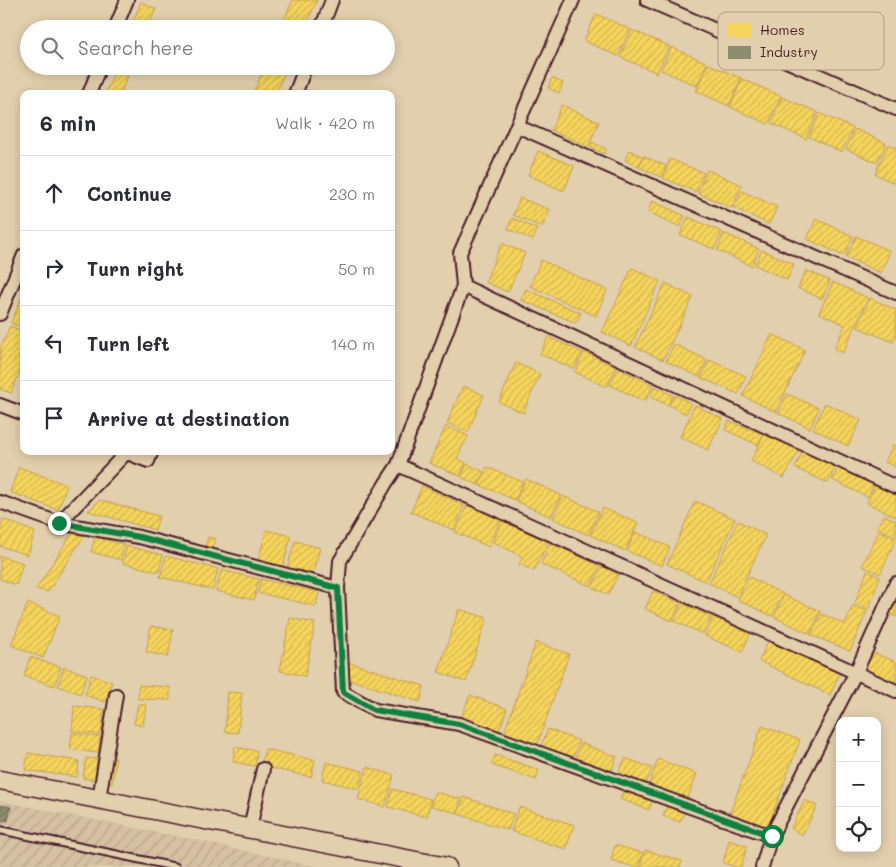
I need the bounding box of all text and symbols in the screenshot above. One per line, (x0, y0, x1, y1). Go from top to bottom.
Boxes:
legend (718, 12, 884, 70)
search box (20, 20, 395, 75)
text: Homes (760, 20, 805, 39)
icon: search (38, 34, 66, 62)
text: Search here (78, 35, 194, 60)
text: Industry (760, 42, 818, 61)
text: 6 min (40, 109, 96, 136)
text: Walk · 420 m (275, 112, 375, 133)
icon: ahead (40, 179, 68, 207)
text: Continue (87, 181, 172, 206)
text: 230 m (329, 183, 375, 204)
icon: right (40, 254, 68, 282)
text: Turn right (87, 256, 184, 281)
text: 50 m (338, 258, 375, 279)
icon: left (40, 329, 68, 357)
text: Turn left (87, 331, 170, 356)
text: 140 m (331, 333, 375, 354)
icon: arrive (40, 404, 68, 432)
text: Arrive at destination (87, 406, 290, 431)
route end (48, 512, 71, 535)
map controls (836, 717, 881, 852)
button: + (836, 717, 881, 762)
button: − (836, 762, 881, 807)
button: locate (836, 807, 881, 852)
route start (761, 825, 784, 848)

